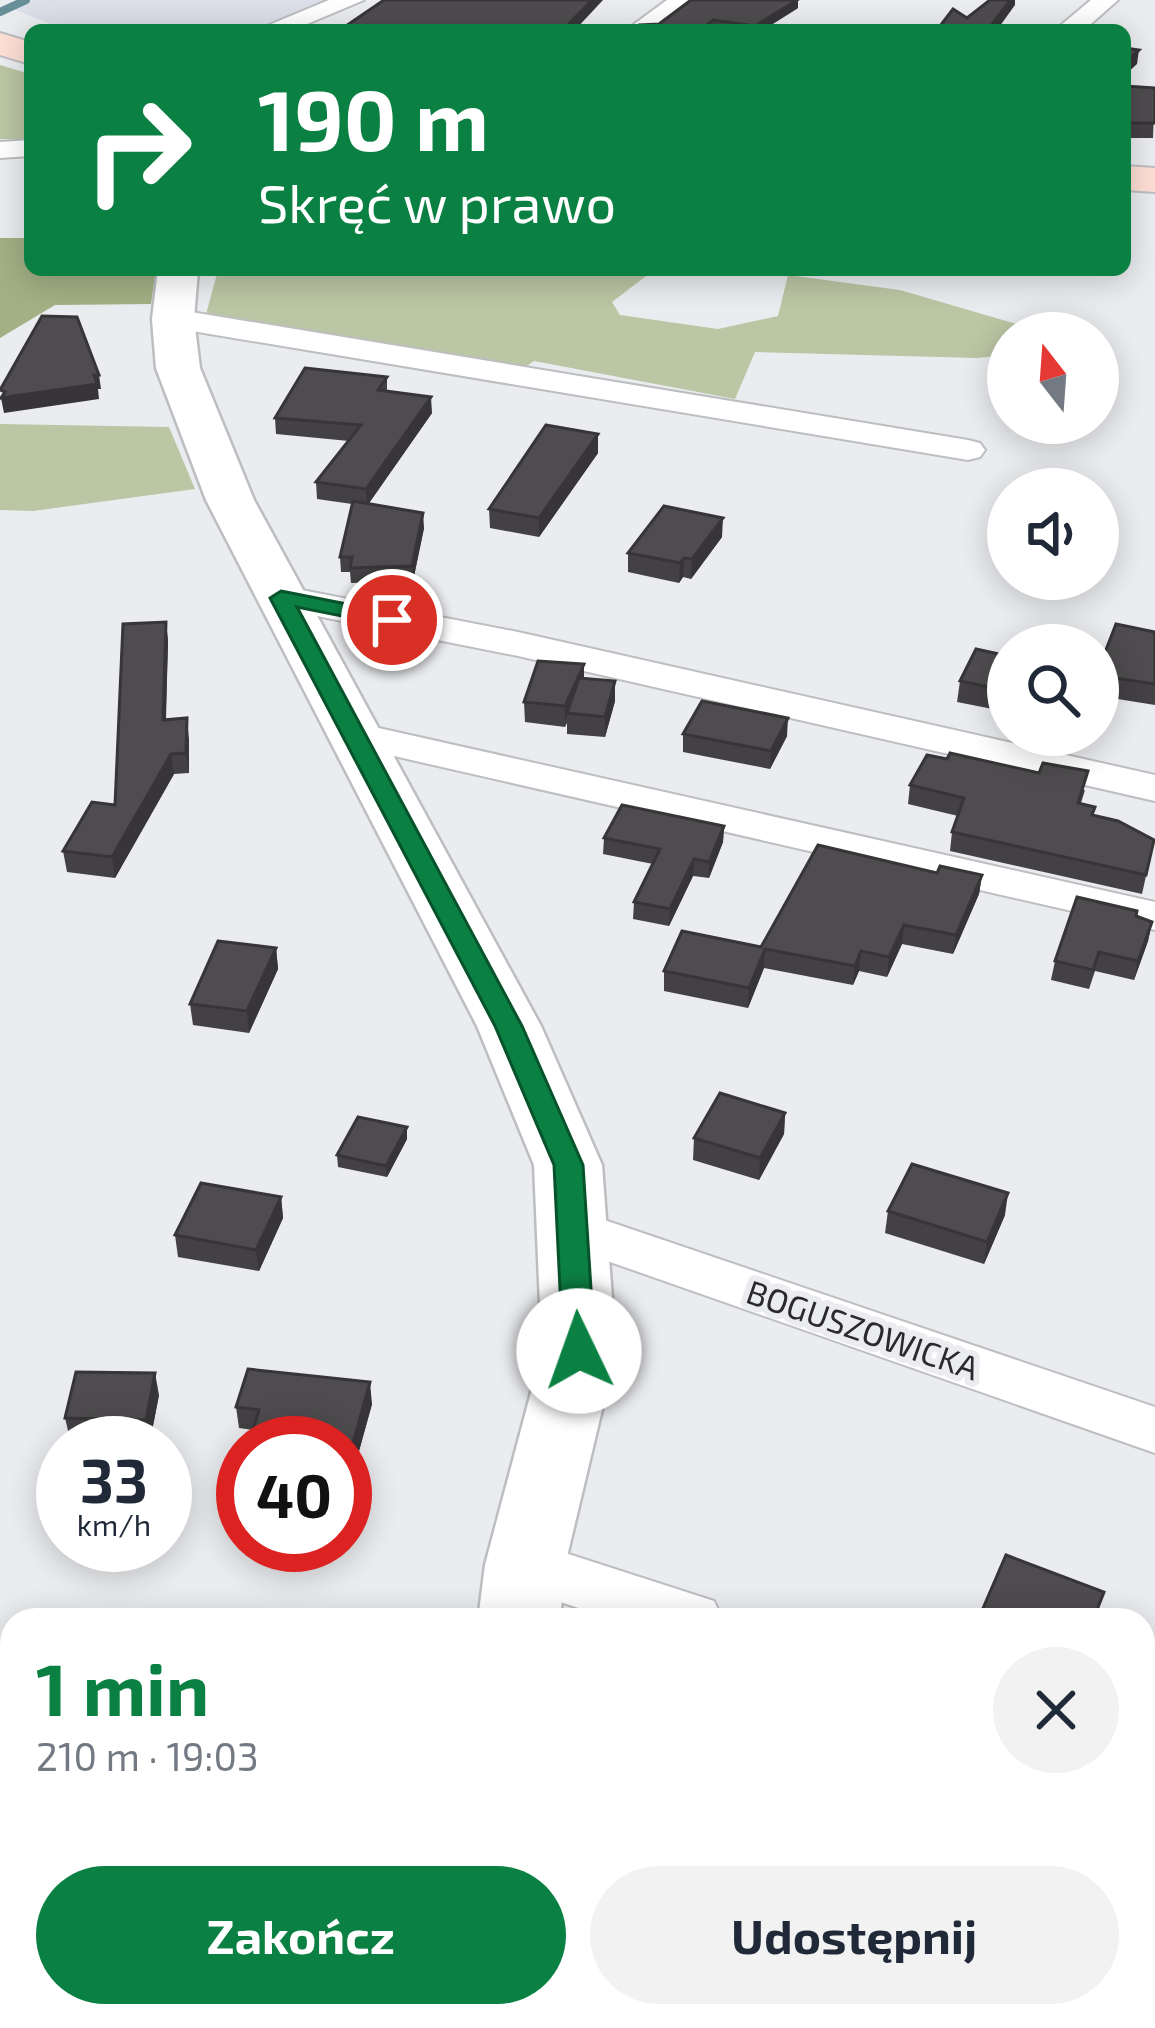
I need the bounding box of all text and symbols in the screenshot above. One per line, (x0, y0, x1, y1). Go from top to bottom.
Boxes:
text: 190 m (258, 67, 489, 168)
icon: right (60, 72, 216, 228)
text: Skręć w prawo (258, 169, 616, 234)
north arrow (987, 312, 1119, 444)
map controls (987, 312, 1119, 756)
button: sound (987, 468, 1119, 600)
pin (341, 569, 443, 671)
icon: arrive (359, 587, 425, 653)
button: search (987, 624, 1119, 756)
street label: BOGUSZOWICKA (742, 1271, 985, 1388)
position arrow (516, 1288, 642, 1414)
speed limit sign: 40 (216, 1416, 372, 1572)
text: 33 (80, 1443, 148, 1515)
text: km/h (77, 1506, 151, 1542)
text: 1 min (36, 1644, 209, 1730)
button: close (993, 1647, 1119, 1773)
text: 210 m · 19:03 (36, 1732, 259, 1779)
button: Zakończ (36, 1866, 566, 2004)
button: Udostępnij (590, 1866, 1119, 2004)

